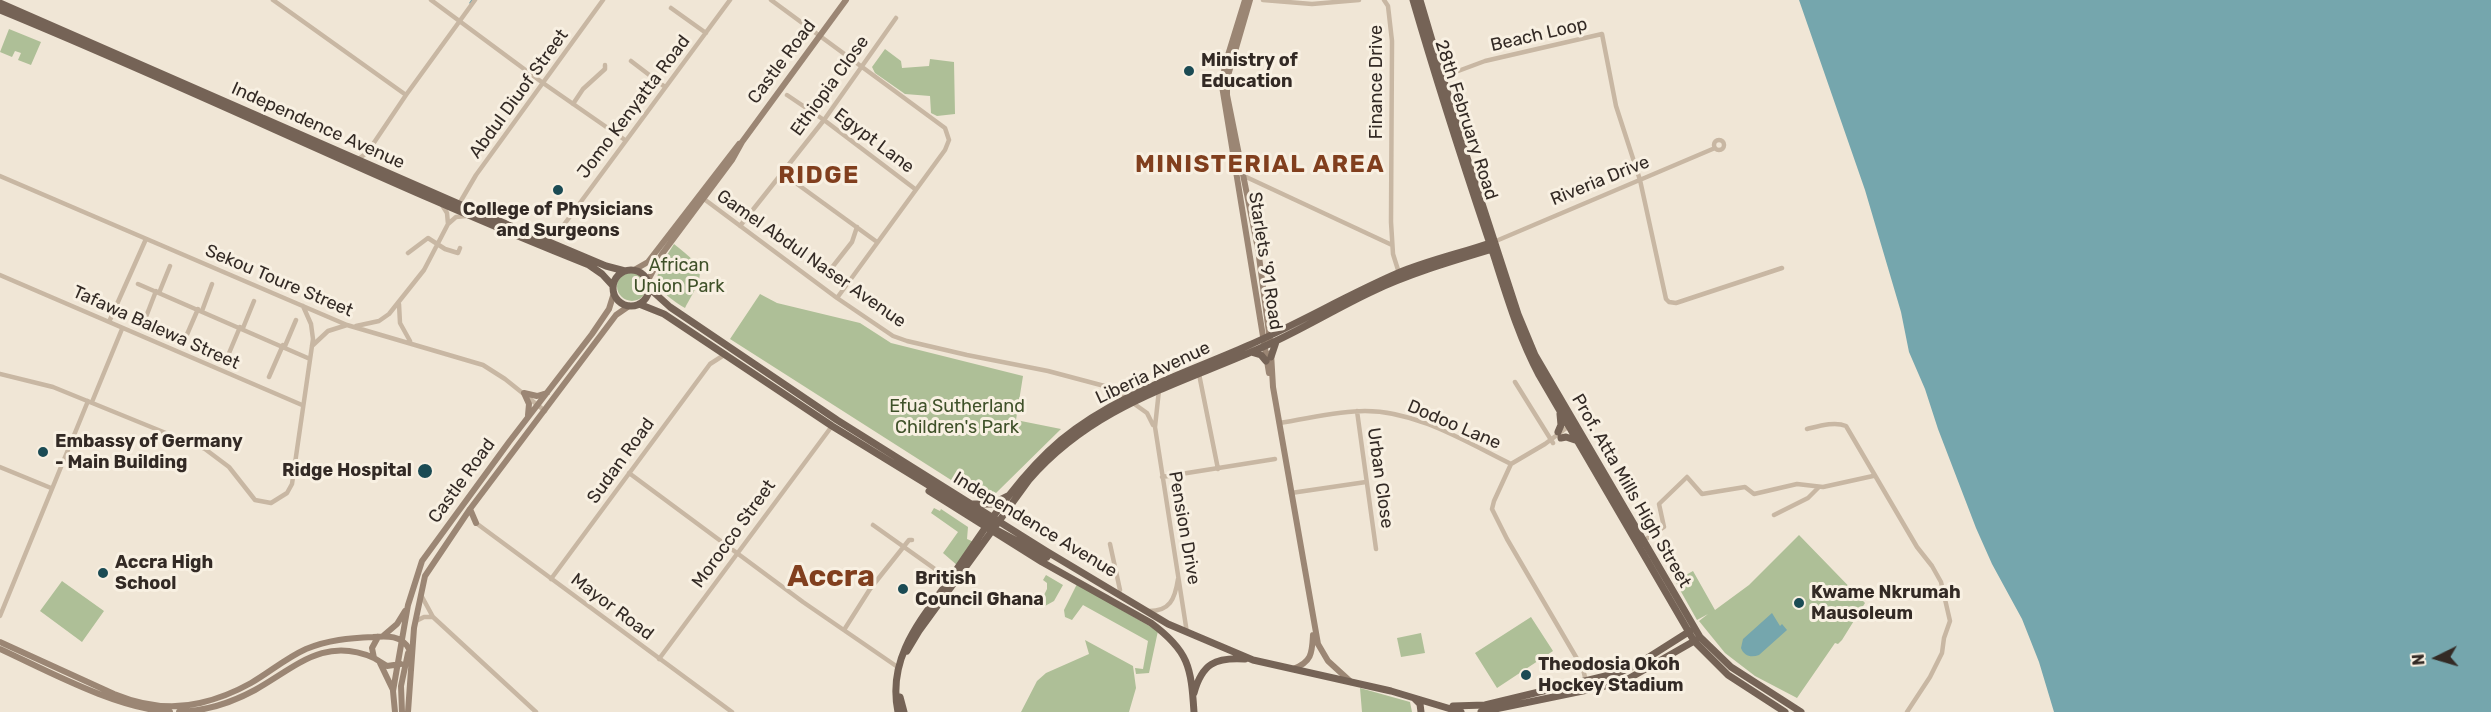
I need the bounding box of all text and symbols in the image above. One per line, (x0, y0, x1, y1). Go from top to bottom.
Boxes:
street label: Beach Loop (1488, 13, 1590, 57)
street label: Castle Road (743, 16, 821, 108)
street label: Abdul Diuof Street (465, 25, 573, 163)
street label: Finance Drive (1366, 25, 1388, 139)
street label: Jomo Kenyatta Road (573, 31, 695, 183)
street label: Ethiopia Close (786, 32, 874, 140)
street label: 28th February Road (1430, 37, 1502, 203)
place label: Ministry of Education (1201, 50, 1298, 92)
marker: Ministry of Education (1182, 64, 1196, 78)
street label: Independence Avenue (228, 78, 408, 174)
street label: Egypt Lane (830, 104, 918, 178)
district label: MINISTERIAL AREA (1135, 151, 1385, 179)
street label: Riveria Drive (1547, 151, 1653, 211)
district label: RIDGE (778, 162, 860, 190)
marker: College of Physicians and Surgeons (551, 183, 565, 197)
street label: Gamel Abdul Naser Avenue (712, 185, 910, 333)
street label: Starlets '91 Road (1243, 190, 1287, 332)
place label: College of Physicians and Surgeons (463, 199, 653, 242)
street label: Sekou Toure Street (202, 240, 356, 322)
park label: African Union Park (634, 255, 724, 298)
street label: Tafawa Balewa Street (69, 281, 243, 375)
street label: Liberia Avenue (1092, 337, 1214, 409)
street label: Prof. Atta Mills High Street (1567, 390, 1695, 592)
park label: Efua Sutherland Children's Park (889, 396, 1025, 438)
street label: Dodoo Lane (1404, 396, 1504, 454)
street label: Sudan Road (583, 414, 659, 508)
street label: Urban Close (1362, 426, 1398, 530)
place label: Embassy of Germany - Main Building (55, 431, 243, 474)
street label: Castle Road (424, 434, 500, 528)
marker: Embassy of Germany - Main Building (36, 445, 50, 459)
place label: Ridge Hospital (282, 460, 412, 482)
marker: Ridge Hospital (416, 462, 434, 480)
street label: Independence Avenue (949, 467, 1121, 583)
street label: Pension Drive (1163, 470, 1205, 586)
street label: Morocco Street (688, 476, 780, 592)
place label: Accra High School (115, 552, 213, 594)
district label: Accra (787, 559, 875, 595)
marker: Accra High School (96, 566, 110, 580)
place label: British Council Ghana (915, 568, 1044, 610)
street label: Mayor Road (566, 569, 658, 645)
marker: British Council Ghana (896, 582, 910, 596)
place label: Kwame Nkrumah Mausoleum (1811, 582, 1961, 624)
marker: Kwame Nkrumah Mausoleum (1792, 596, 1806, 610)
north arrow (2407, 628, 2467, 688)
text: N (2409, 653, 2429, 666)
place label: Theodosia Okoh Hockey Stadium (1538, 654, 1683, 696)
marker: Theodosia Okoh Hockey Stadium (1519, 668, 1533, 682)

